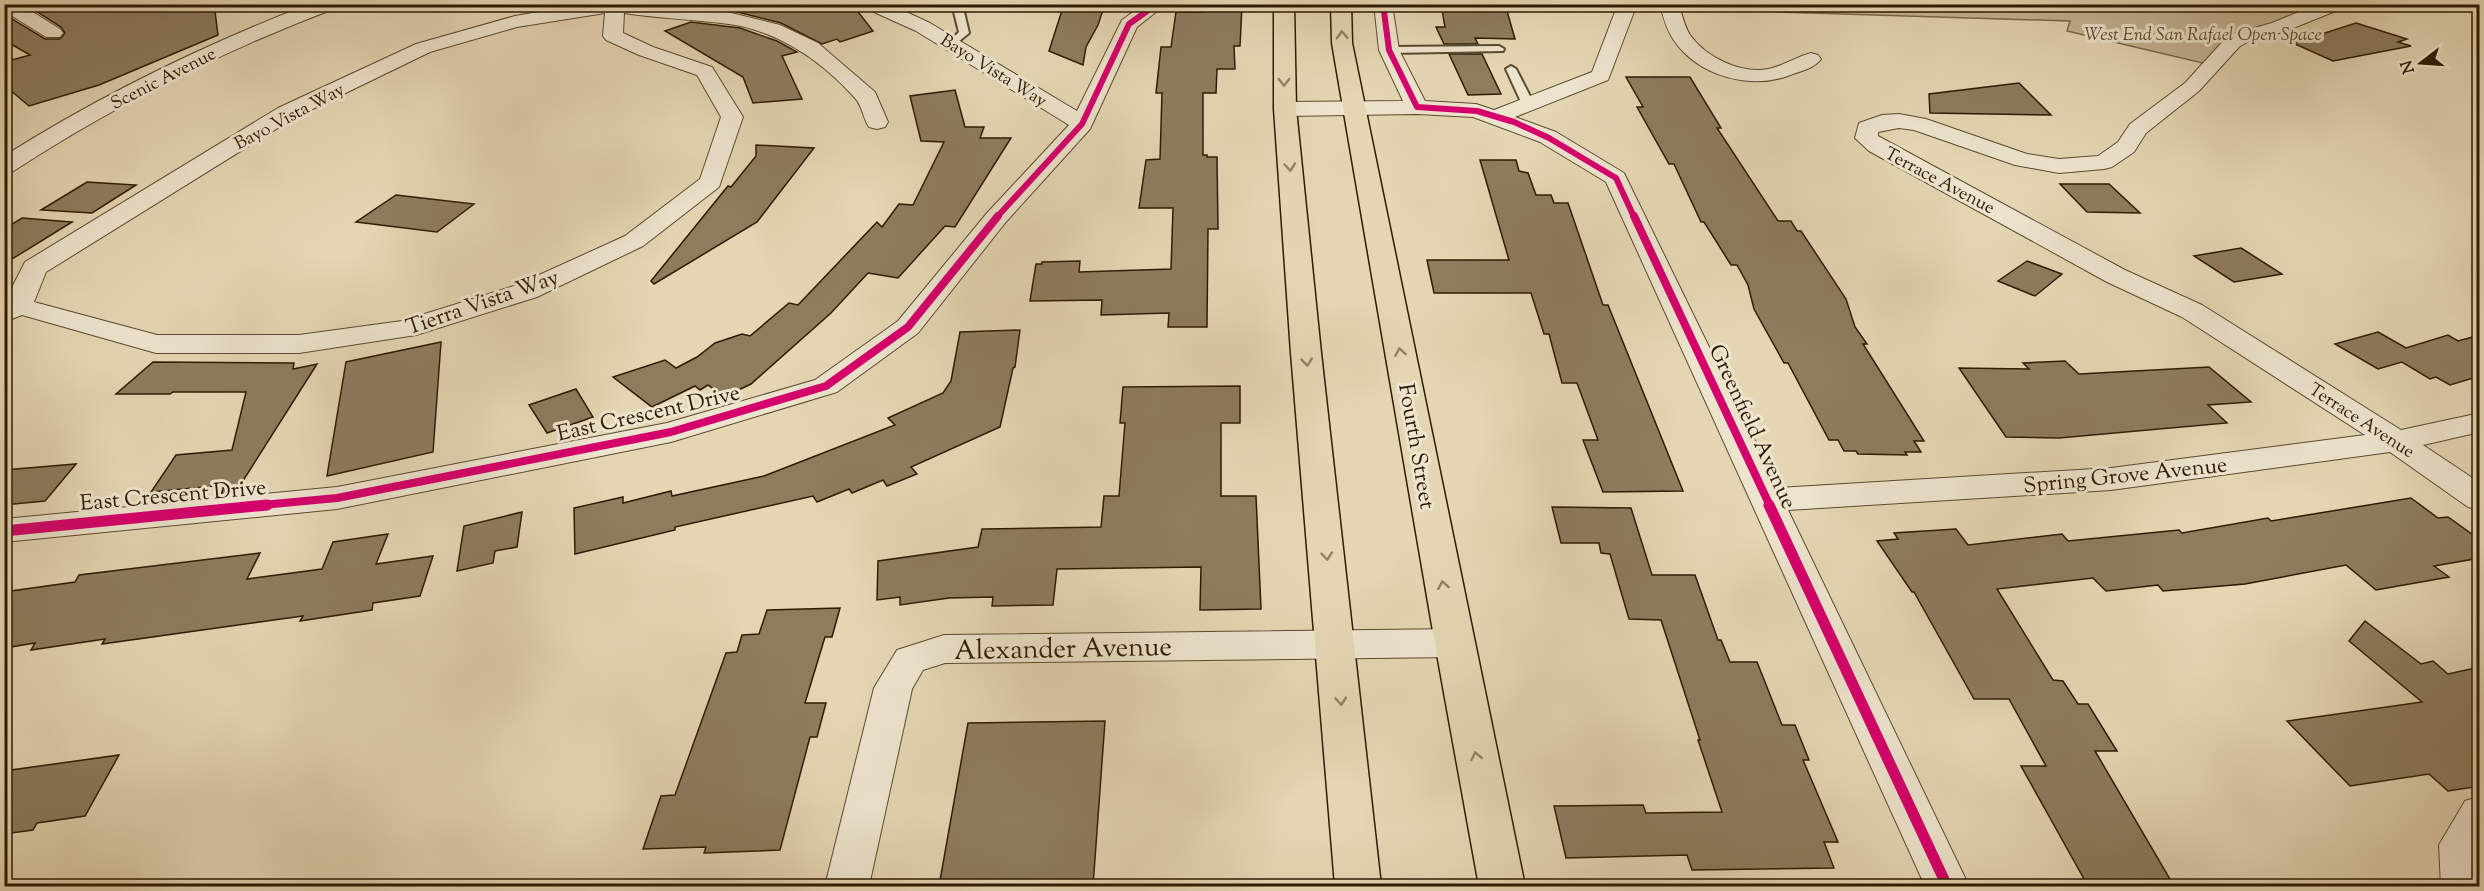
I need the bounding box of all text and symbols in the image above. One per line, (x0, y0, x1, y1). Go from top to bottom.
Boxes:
park label: West End San Rafael Open Space (2084, 23, 2322, 49)
street label: Bayo Vista Way (934, 28, 1051, 115)
one-way arrow (1336, 31, 1349, 40)
north arrow (2391, 33, 2451, 93)
street label: Scenic Avenue (107, 42, 221, 117)
text: N (2396, 57, 2422, 76)
one-way arrow (1278, 77, 1290, 86)
street label: Bayo Vista Way (230, 78, 350, 158)
street label: Terrace Avenue (1879, 142, 1999, 222)
one-way arrow (1283, 163, 1296, 172)
street label: Tierra Vista Way (402, 263, 564, 345)
street label: Greenfield Avenue (1699, 340, 1803, 515)
one-way arrow (1394, 348, 1407, 358)
one-way arrow (1300, 357, 1313, 366)
street label: East Crescent Drive (554, 378, 743, 452)
street label: Terrace Avenue (2303, 378, 2419, 466)
street label: Fourth Street (1388, 381, 1442, 512)
street label: Spring Grove Avenue (2022, 450, 2229, 504)
street label: East Crescent Drive (79, 473, 268, 521)
one-way arrow (1320, 551, 1333, 560)
one-way arrow (1437, 581, 1450, 591)
street label: Alexander Avenue (954, 629, 1172, 672)
one-way arrow (1334, 696, 1347, 706)
one-way arrow (1471, 752, 1484, 762)

